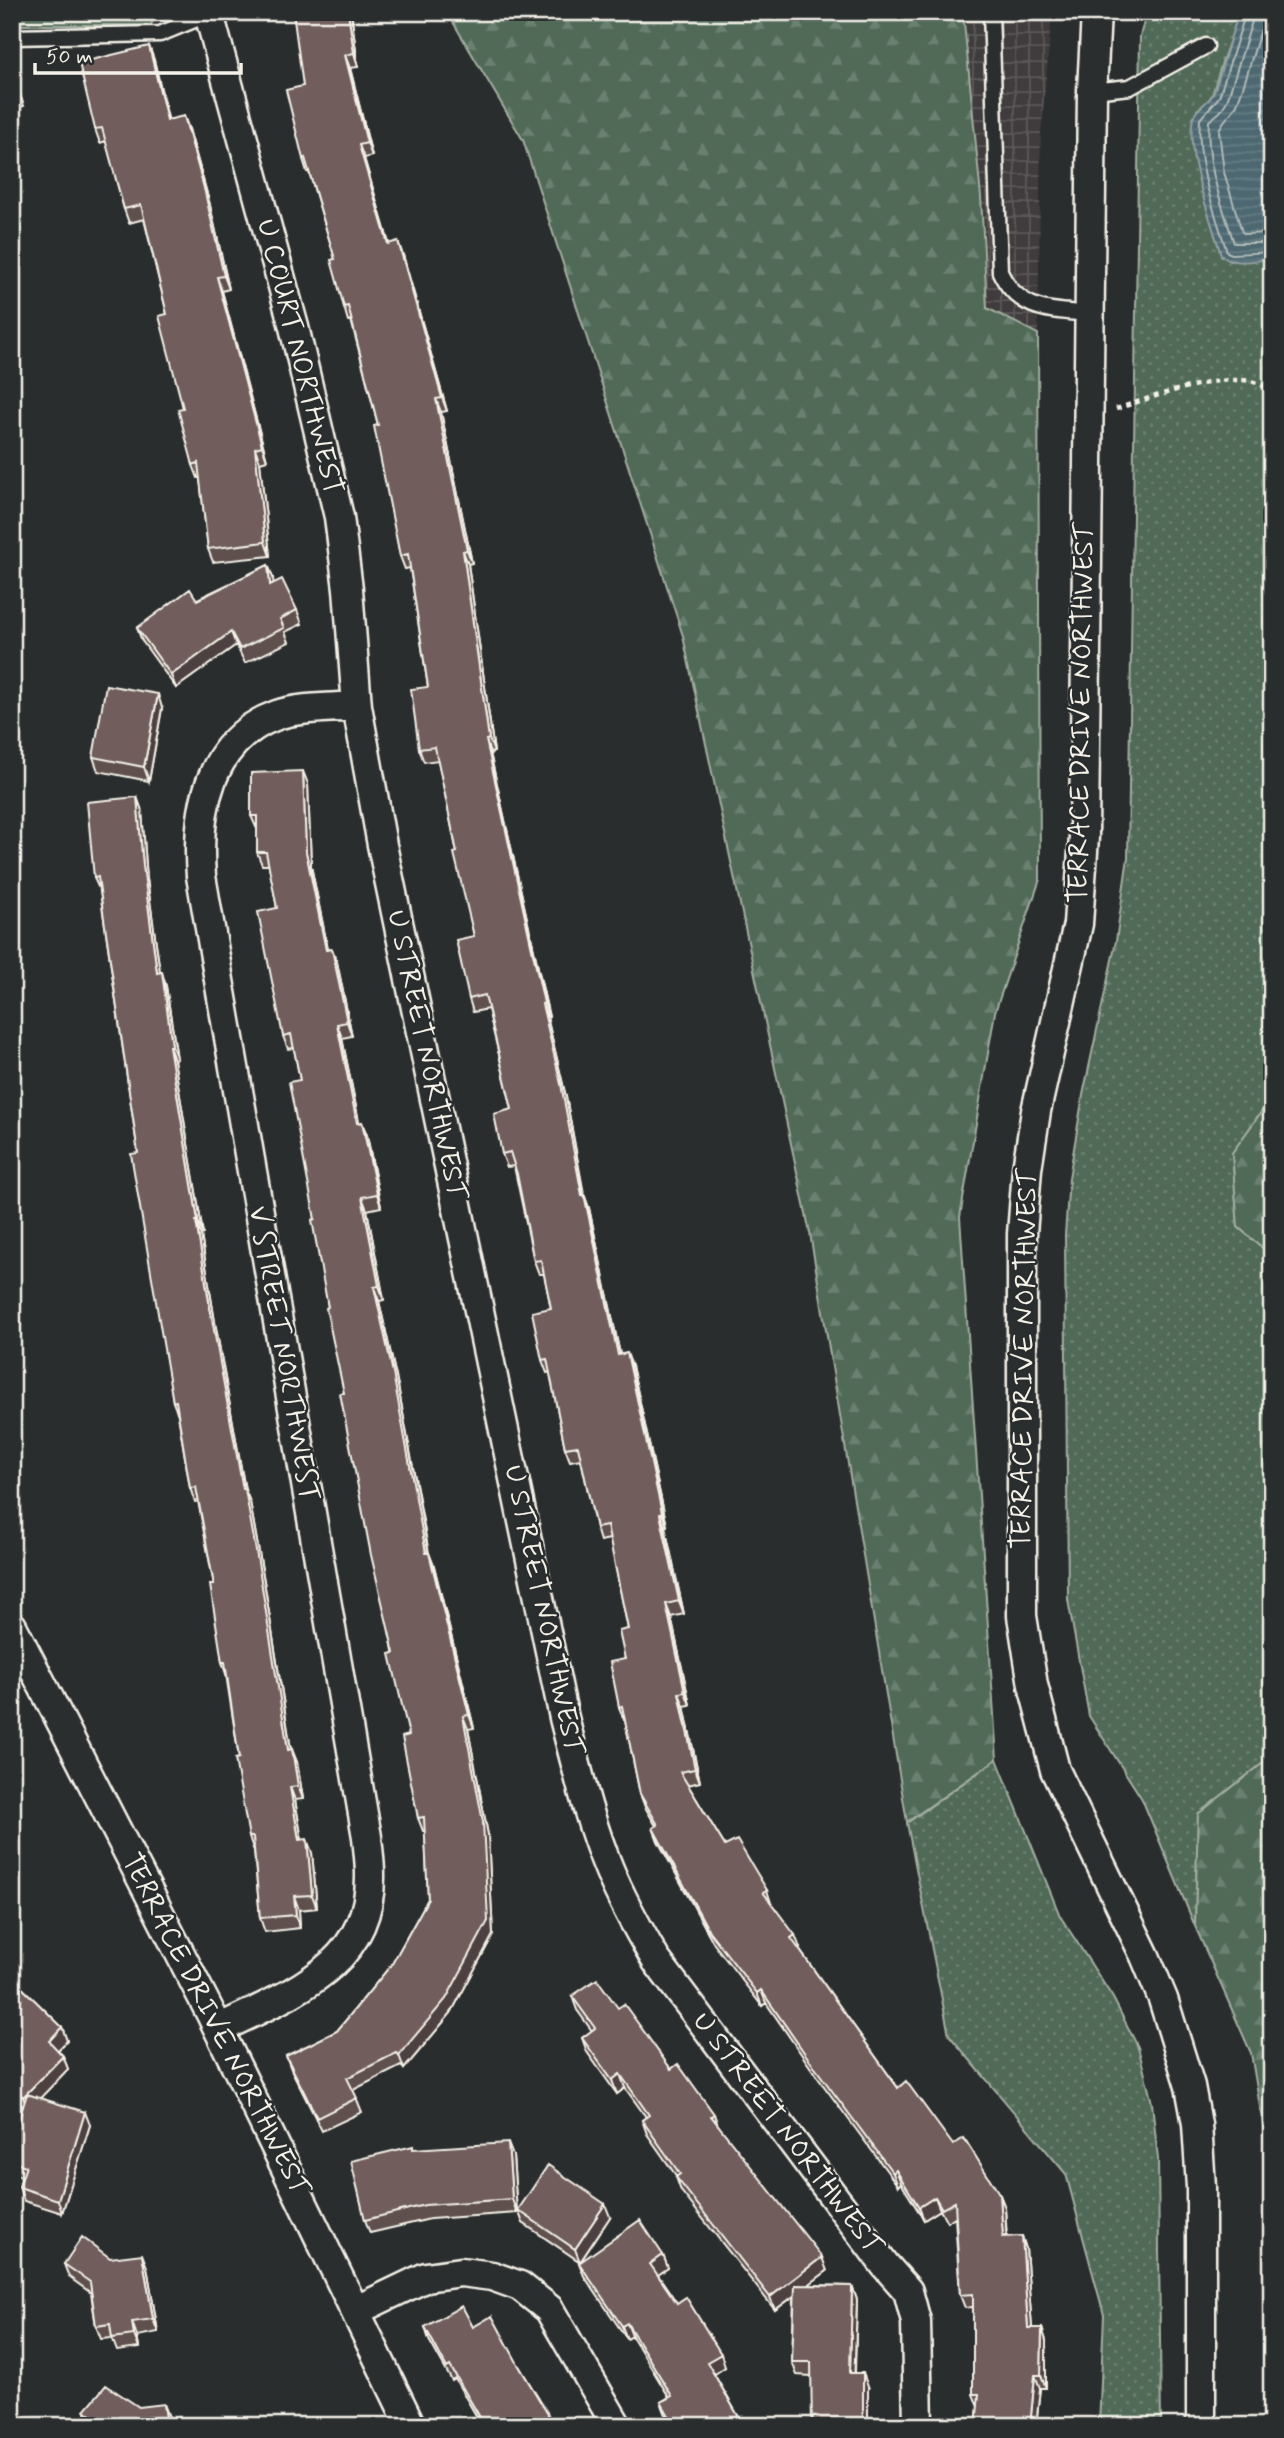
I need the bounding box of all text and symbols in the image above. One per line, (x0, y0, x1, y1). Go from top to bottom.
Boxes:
scale bar (35, 32, 242, 76)
text: 50 m (46, 43, 93, 71)
street label: U COURT NORTHWEST (247, 215, 351, 499)
street label: TERRACE DRIVE NORTHWEST (1060, 521, 1104, 904)
street label: U STREET NORTHWEST (377, 907, 475, 1204)
street label: TERRACE DRIVE NORTHWEST (1003, 1167, 1047, 1550)
street label: V STREET NORTHWEST (239, 1203, 327, 1505)
street label: U STREET NORTHWEST (494, 1462, 592, 1759)
street label: TERRACE DRIVE NORTHWEST (112, 1847, 318, 2204)
street label: U STREET NORTHWEST (683, 2005, 891, 2264)

